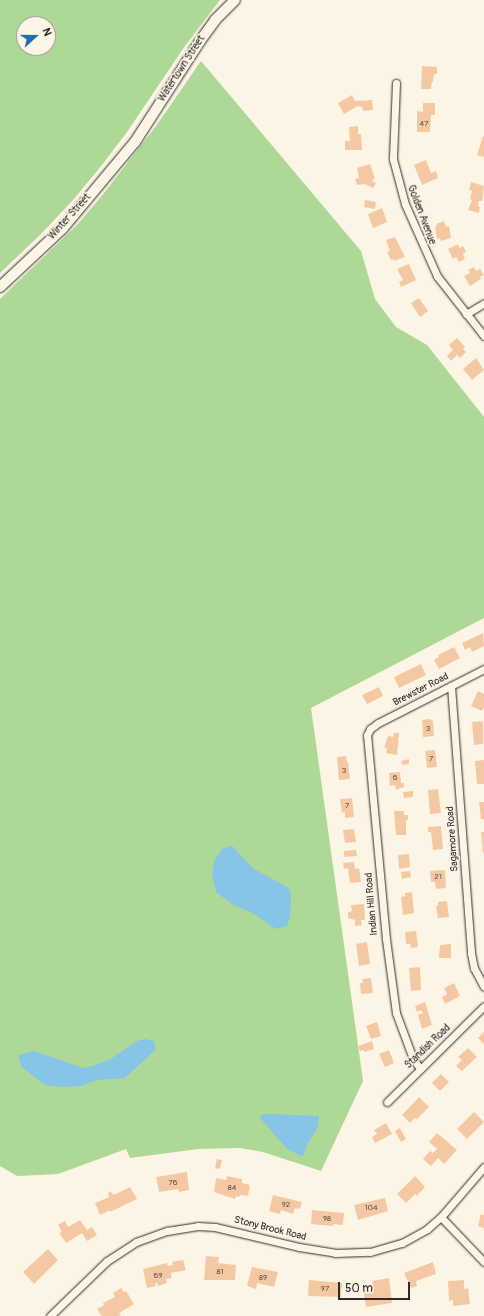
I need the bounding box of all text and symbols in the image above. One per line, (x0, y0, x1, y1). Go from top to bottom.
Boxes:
north arrow (16, 16, 56, 56)
text: N (39, 26, 54, 38)
street label: Watertown Street (156, 34, 208, 104)
house number: 47 (420, 119, 428, 129)
street label: Golden Avenue (404, 184, 438, 246)
street label: Winter Street (46, 192, 94, 242)
street label: Brewster Road (391, 671, 451, 709)
house number: 3 (426, 724, 430, 734)
house number: 7 (429, 754, 433, 764)
house number: 3 (342, 766, 346, 776)
house number: 6 (393, 773, 397, 783)
house number: 7 (345, 801, 349, 811)
street label: Sagamore Road (445, 806, 461, 872)
street label: Indian Hill Road (363, 872, 381, 936)
house number: 21 (434, 872, 442, 882)
street label: Standish Road (403, 1022, 453, 1072)
house number: 76 (169, 1178, 177, 1188)
house number: 84 (228, 1183, 236, 1193)
house number: 92 (282, 1200, 290, 1210)
house number: 104 (364, 1203, 378, 1213)
street label: Stony Brook Road (233, 1214, 307, 1244)
house number: 98 (323, 1214, 331, 1224)
house number: 81 (216, 1267, 224, 1277)
house number: 69 (154, 1271, 162, 1281)
house number: 89 (259, 1273, 267, 1283)
scale bar (340, 1274, 412, 1300)
text: 50 m (345, 1281, 373, 1296)
house number: 97 (321, 1284, 329, 1294)

